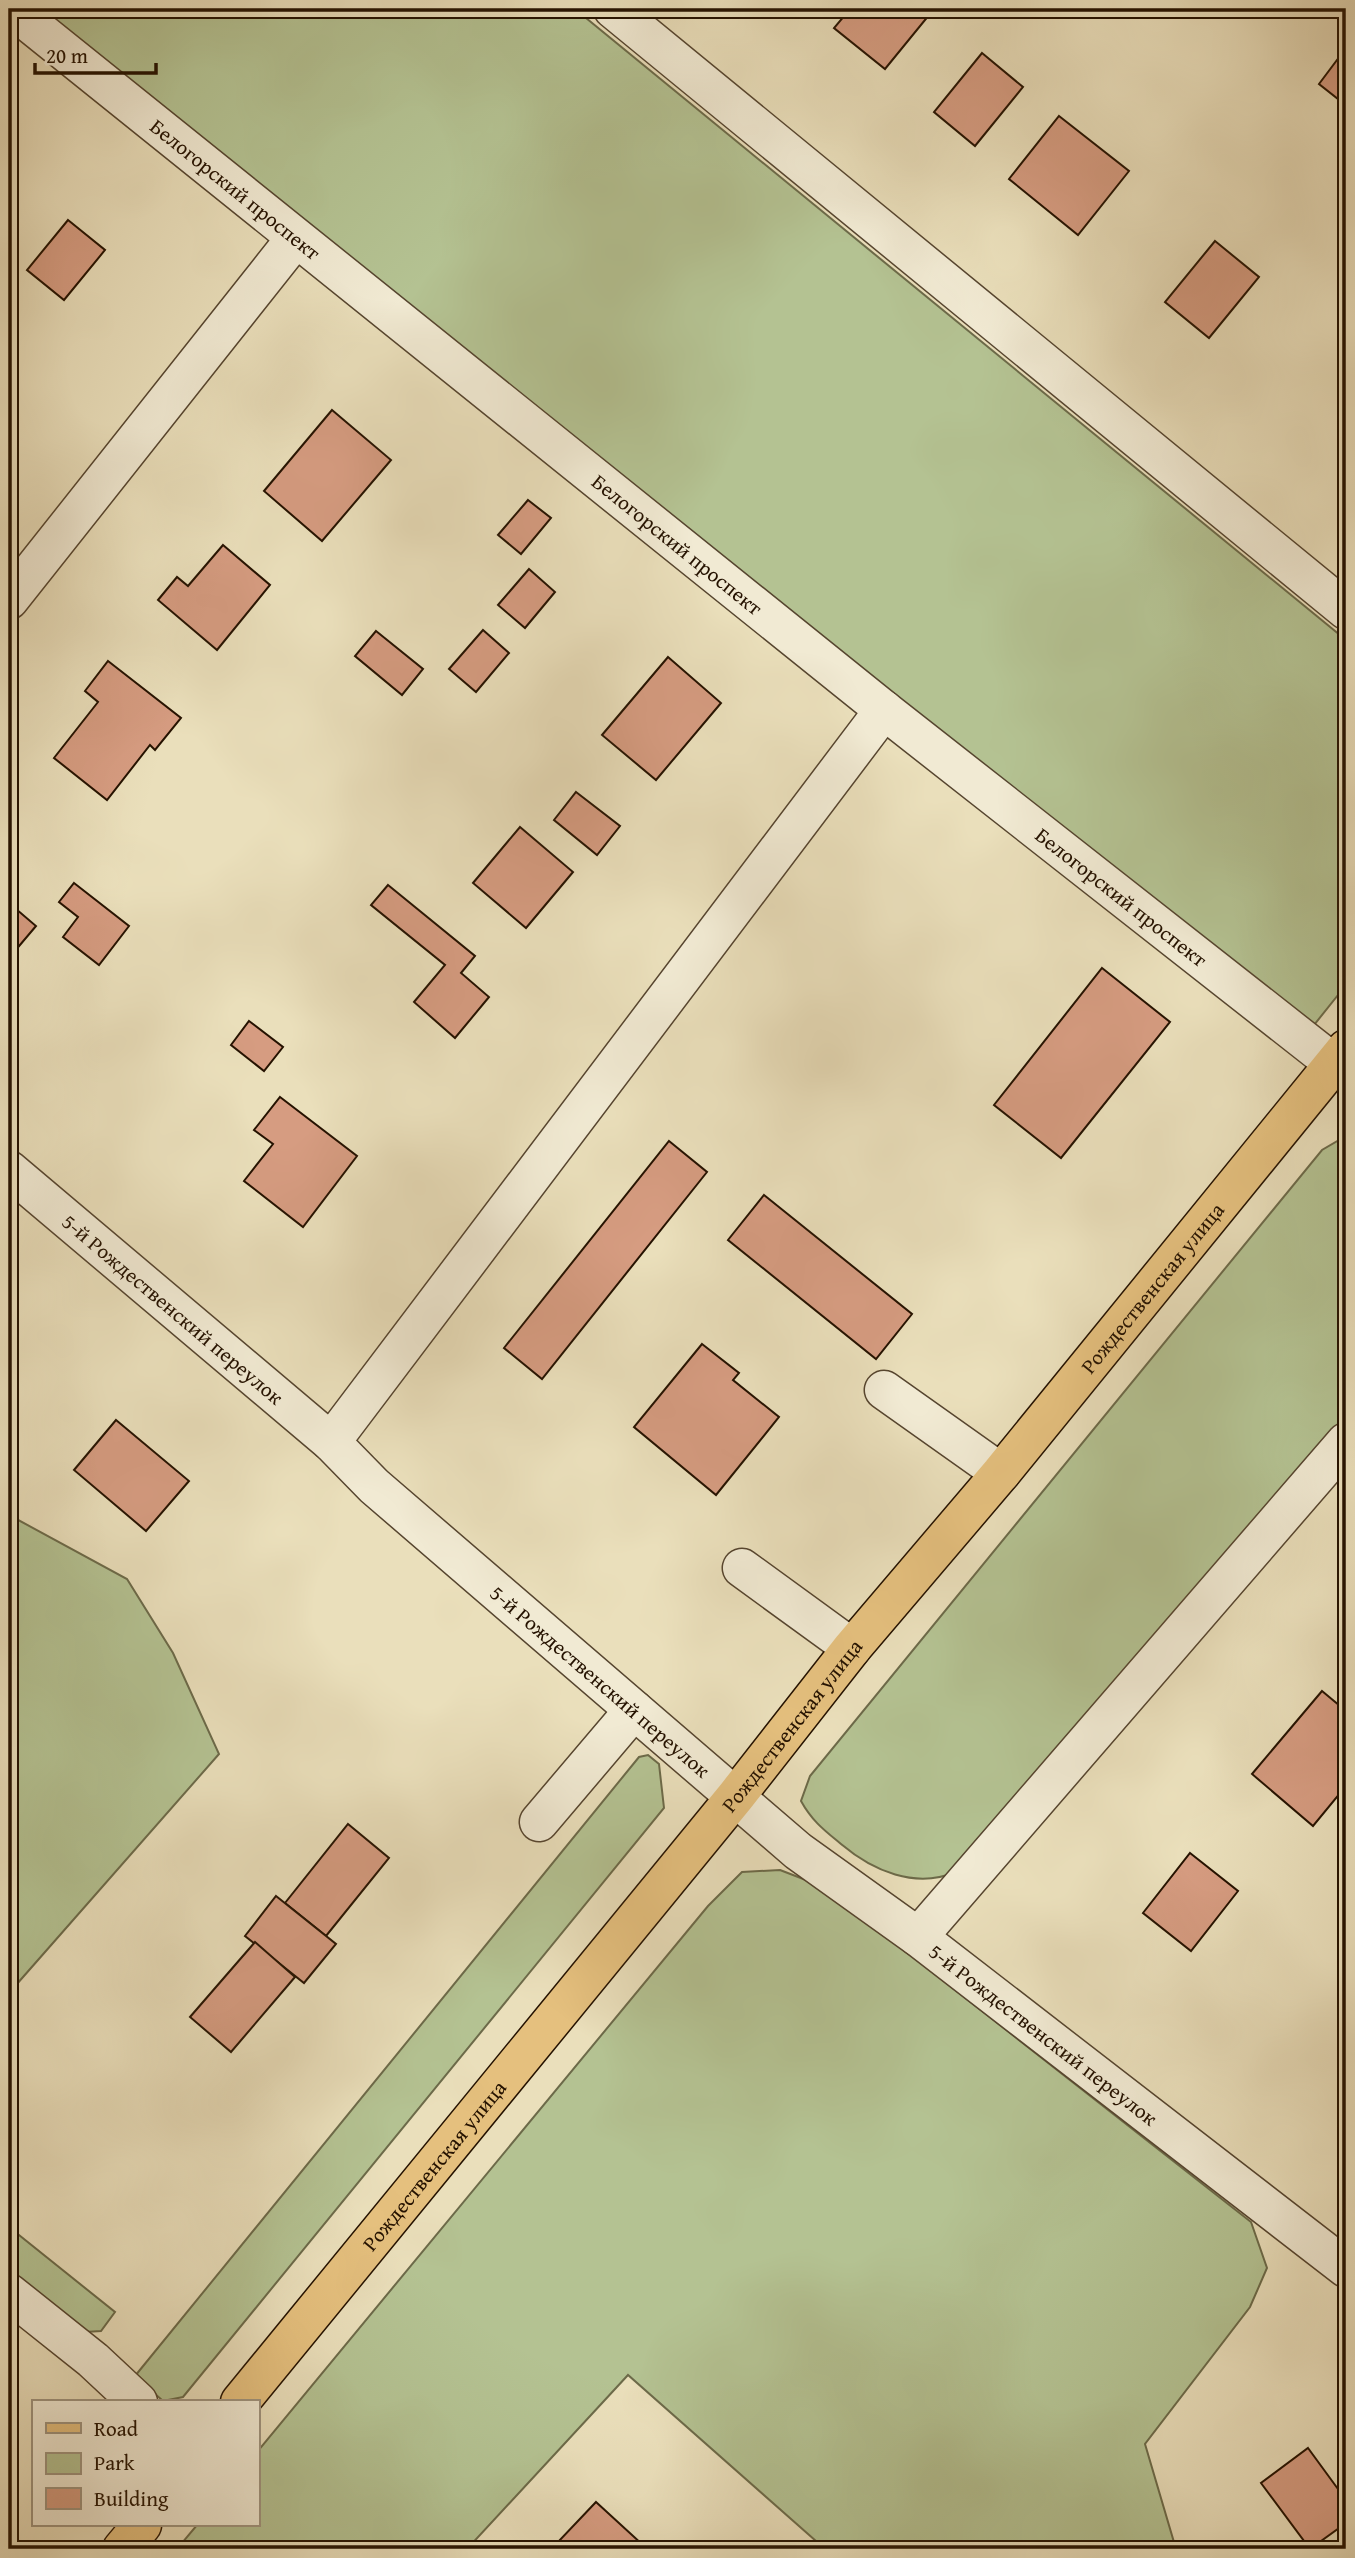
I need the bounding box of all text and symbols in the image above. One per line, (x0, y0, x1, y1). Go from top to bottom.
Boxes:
scale bar (35, 32, 156, 76)
text: 20 m (46, 40, 88, 71)
street label: Белогорский проспект (144, 111, 328, 267)
street label: Белогорский проспект (586, 466, 770, 622)
street label: Белогорский проспект (1029, 819, 1214, 974)
street label: Рождественская улица (1073, 1195, 1231, 1380)
street label: 5-й Рождественский переулок (56, 1206, 291, 1411)
street label: 5-й Рождественский переулок (484, 1577, 717, 1785)
street label: Рождественская улица (714, 1632, 869, 1819)
street label: 5-й Рождественский переулок (923, 1936, 1165, 2133)
street label: Рождественская улица (354, 2073, 513, 2257)
legend (32, 2400, 259, 2526)
text: Road (94, 2413, 139, 2444)
text: Park (94, 2447, 135, 2478)
text: Building (94, 2483, 169, 2514)

